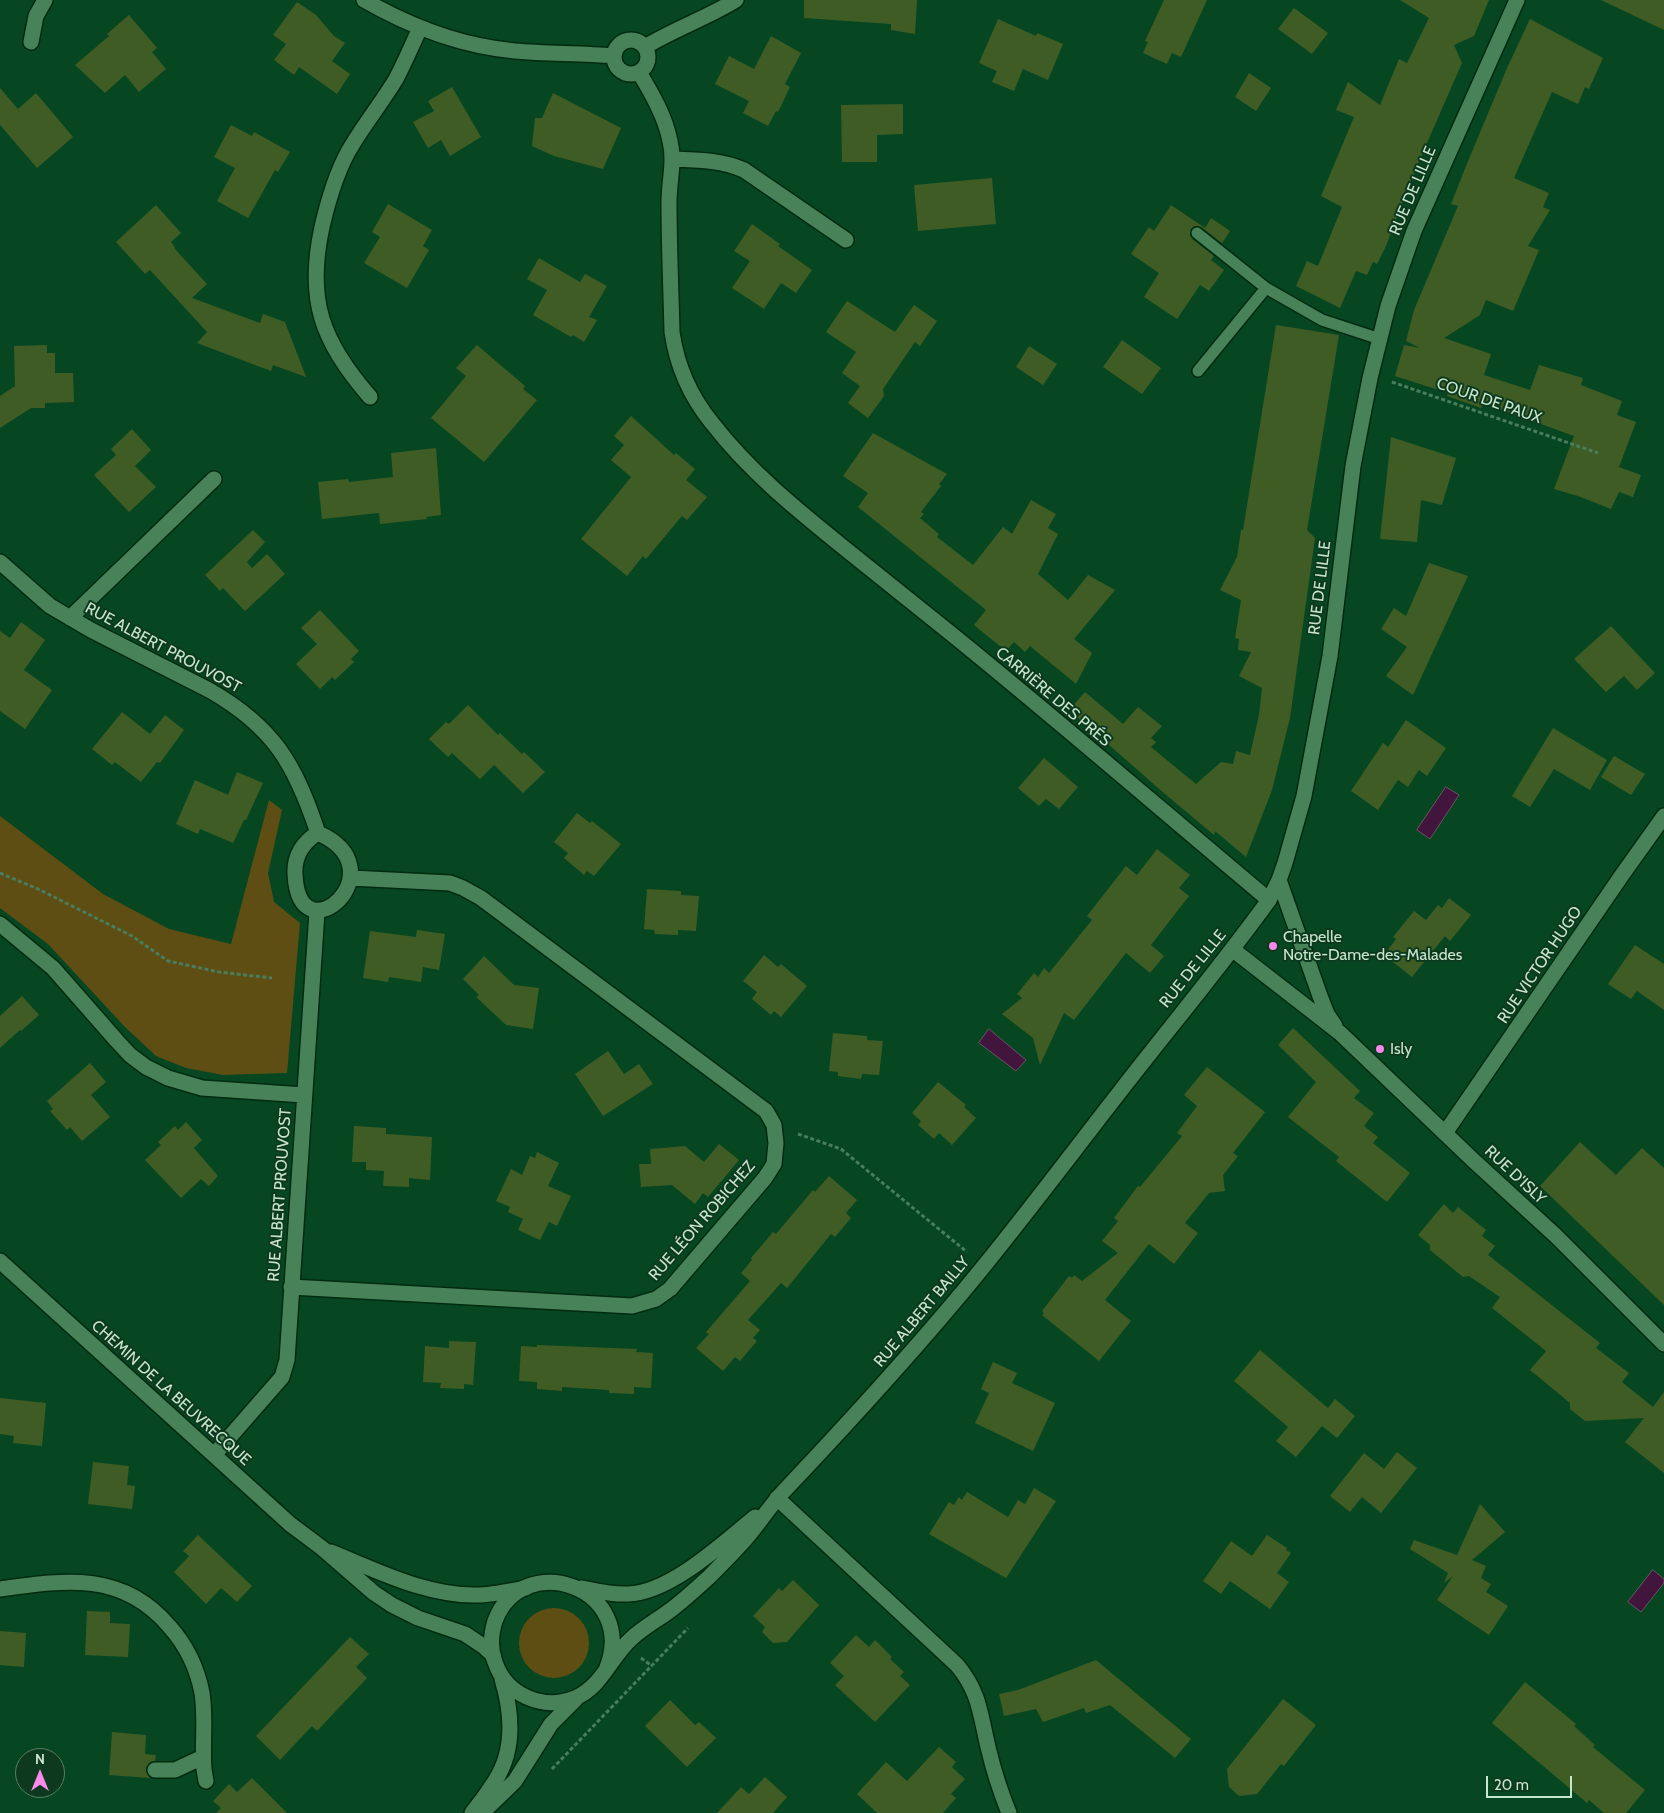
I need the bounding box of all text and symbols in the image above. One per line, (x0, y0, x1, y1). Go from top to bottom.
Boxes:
street label: RUE DE LILLE (1386, 144, 1440, 238)
street label: COUR DE PAUX (1434, 374, 1544, 428)
street label: RUE DE LILLE (1305, 540, 1335, 636)
street label: RUE ALBERT PROUVOST (82, 599, 244, 697)
street label: CARRIÈRE DES PRÉS (991, 643, 1115, 751)
street label: RUE VICTOR HUGO (1494, 903, 1586, 1027)
street label: RUE DE LILLE (1156, 926, 1230, 1012)
place label: Chapelle Notre-Dame-des-Malades (1283, 927, 1462, 965)
marker: Chapelle Notre-Dame-des-Malades (1267, 940, 1279, 952)
place label: Isly (1390, 1039, 1412, 1059)
marker: Isly (1374, 1043, 1386, 1055)
street label: RUE ALBERT PROUVOST (264, 1108, 296, 1282)
street label: RUE D'ISLY (1480, 1142, 1550, 1208)
street label: RUE LÉON ROBICHEZ (645, 1157, 759, 1285)
street label: RUE ALBERT BAILLY (870, 1253, 974, 1371)
street label: CHEMIN DE LA BEUVRECQUE (87, 1316, 255, 1470)
north arrow (15, 1748, 65, 1798)
text: N (35, 1750, 45, 1768)
scale bar (1489, 1766, 1575, 1798)
text: 20 m (1494, 1776, 1529, 1794)

